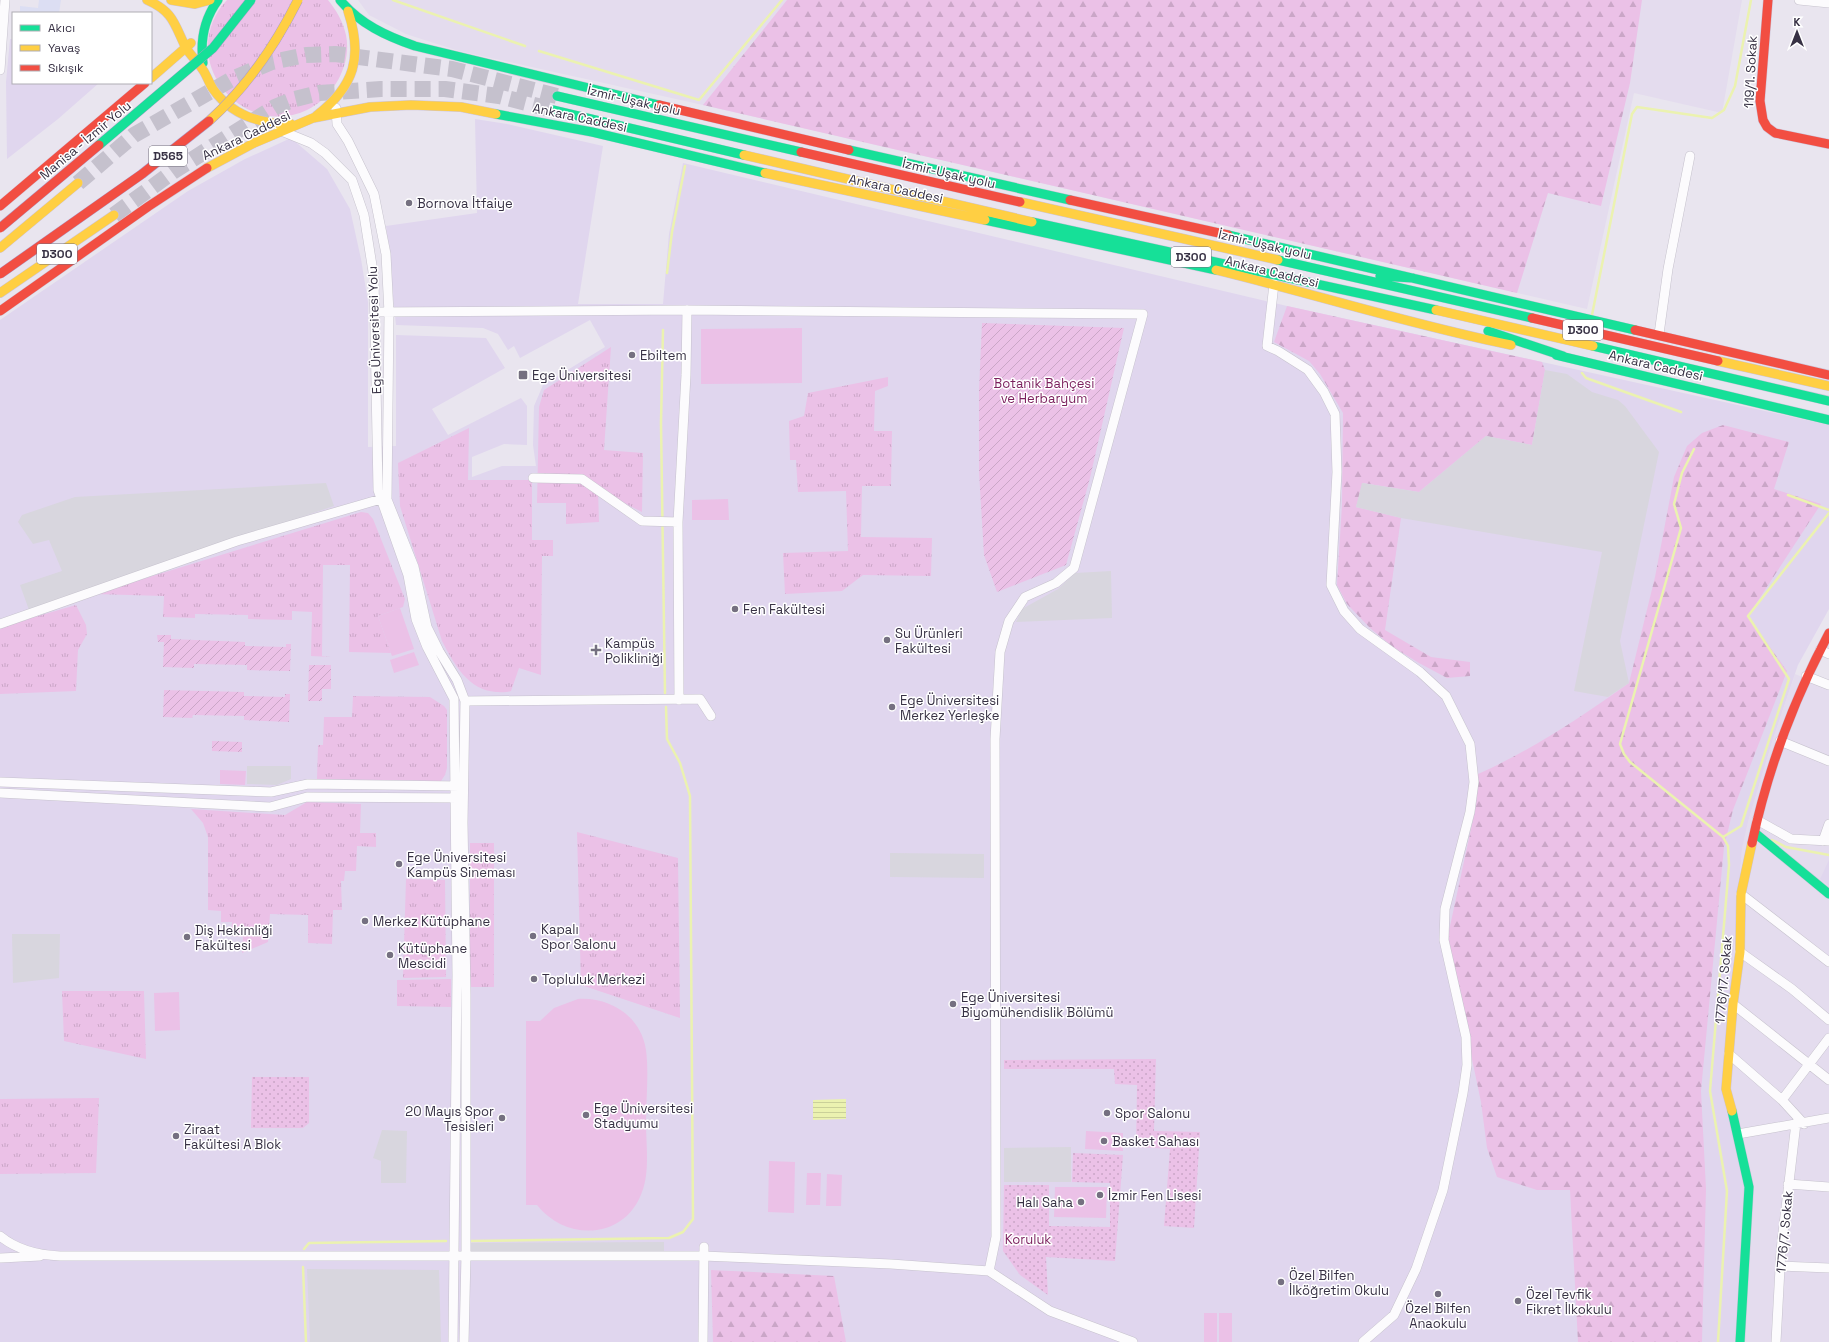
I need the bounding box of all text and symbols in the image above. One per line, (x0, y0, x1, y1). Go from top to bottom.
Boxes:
legend (12, 12, 152, 84)
north arrow (1777, 12, 1817, 52)
text: K (1794, 15, 1801, 29)
text: Akıcı (48, 20, 75, 36)
street label: 119/1. Sokak (1740, 35, 1761, 109)
text: Yavaş (48, 40, 80, 56)
text: Sıkışık (48, 60, 84, 76)
street label: İzmir-Uşak yolu (586, 81, 682, 119)
street label: Manisa - İzmir Yolu (36, 97, 135, 184)
street label: Ankara Caddesi (531, 99, 629, 136)
street label: Ankara Caddesi (199, 107, 293, 164)
road number: D565 (149, 146, 187, 166)
street label: İzmir-Uşak yolu (901, 154, 997, 192)
street label: Ankara Caddesi (847, 170, 945, 207)
place label: Bornova İtfaiye (417, 195, 513, 212)
marker: Bornova İtfaiye (404, 198, 414, 208)
street label: İzmir-Uşak yolu (1217, 225, 1313, 263)
road number: D300 (37, 244, 77, 264)
road number: D300 (1171, 247, 1211, 267)
street label: Ankara Caddesi (1223, 252, 1321, 291)
street label: Ege Üniversitesi Yolu (364, 266, 385, 394)
road number: D300 (1563, 320, 1603, 340)
street label: Ankara Caddesi (1607, 346, 1705, 385)
place label: Ebiltem (640, 347, 687, 364)
marker: Ebiltem (627, 350, 637, 360)
place label: Ege Üniversitesi (532, 367, 631, 384)
marker: Ege Üniversitesi (517, 369, 529, 381)
park label: Botanik Bahçesi ve Herbaryum (994, 375, 1094, 407)
place label: Fen Fakültesi (743, 601, 825, 618)
marker: Fen Fakültesi (730, 604, 740, 614)
place label: Su Ürünleri Fakültesi (895, 625, 963, 657)
place label: Kampüs Polikliniği (605, 635, 663, 667)
marker: Su Ürünleri Fakültesi (882, 635, 892, 645)
marker: Kampüs Polikliniği (590, 644, 602, 656)
place label: Ege Üniversitesi Merkez Yerleşke (900, 692, 999, 724)
marker: Ege Üniversitesi Merkez Yerleşke (887, 702, 897, 712)
place label: Ege Üniversitesi Kampüs Sineması (407, 849, 516, 881)
marker: Ege Üniversitesi Kampüs Sineması (394, 859, 404, 869)
place label: Merkez Kütüphane (373, 913, 490, 930)
marker: Merkez Kütüphane (360, 916, 370, 926)
place label: Kapalı Spor Salonu (541, 921, 616, 953)
place label: Diş Hekimliği Fakültesi (195, 922, 272, 954)
marker: Kapalı Spor Salonu (528, 931, 538, 941)
marker: Diş Hekimliği Fakültesi (182, 932, 192, 942)
street label: 1776/17. Sokak (1711, 935, 1736, 1025)
place label: Kütüphane Mescidi (398, 940, 467, 972)
marker: Kütüphane Mescidi (385, 950, 395, 960)
place label: Topluluk Merkezi (542, 971, 645, 988)
marker: Topluluk Merkezi (529, 974, 539, 984)
place label: Ege Üniversitesi Biyomühendislik Bölümü (961, 989, 1113, 1021)
marker: Ege Üniversitesi Biyomühendislik Bölümü (948, 999, 958, 1009)
place label: Ege Üniversitesi Stadyumu (594, 1100, 693, 1132)
place label: 20 Mayıs Spor Tesisleri (405, 1103, 494, 1135)
place label: Spor Salonu (1115, 1105, 1190, 1122)
marker: Spor Salonu (1102, 1108, 1112, 1118)
marker: Ege Üniversitesi Stadyumu (581, 1110, 591, 1120)
marker: 20 Mayıs Spor Tesisleri (497, 1113, 507, 1123)
place label: Ziraat Fakültesi A Blok (184, 1121, 281, 1153)
marker: Ziraat Fakültesi A Blok (171, 1131, 181, 1141)
place label: Basket Sahası (1112, 1133, 1199, 1150)
marker: Basket Sahası (1099, 1136, 1109, 1146)
place label: İzmir Fen Lisesi (1108, 1187, 1201, 1204)
marker: İzmir Fen Lisesi (1095, 1190, 1105, 1200)
street label: 1776/7. Sokak (1772, 1190, 1797, 1274)
place label: Halı Saha (1016, 1194, 1074, 1211)
marker: Halı Saha (1076, 1197, 1086, 1207)
park label: Koruluk (1005, 1231, 1051, 1248)
place label: Özel Bilfen İlköğretim Okulu (1289, 1267, 1389, 1299)
marker: Özel Bilfen İlköğretim Okulu (1276, 1277, 1286, 1287)
place label: Özel Tevfik Fikret İlkokulu (1526, 1286, 1612, 1318)
marker: Özel Bilfen Anaokulu (1433, 1289, 1443, 1299)
marker: Özel Tevfik Fikret İlkokulu (1513, 1296, 1523, 1306)
place label: Özel Bilfen Anaokulu (1405, 1300, 1471, 1332)

